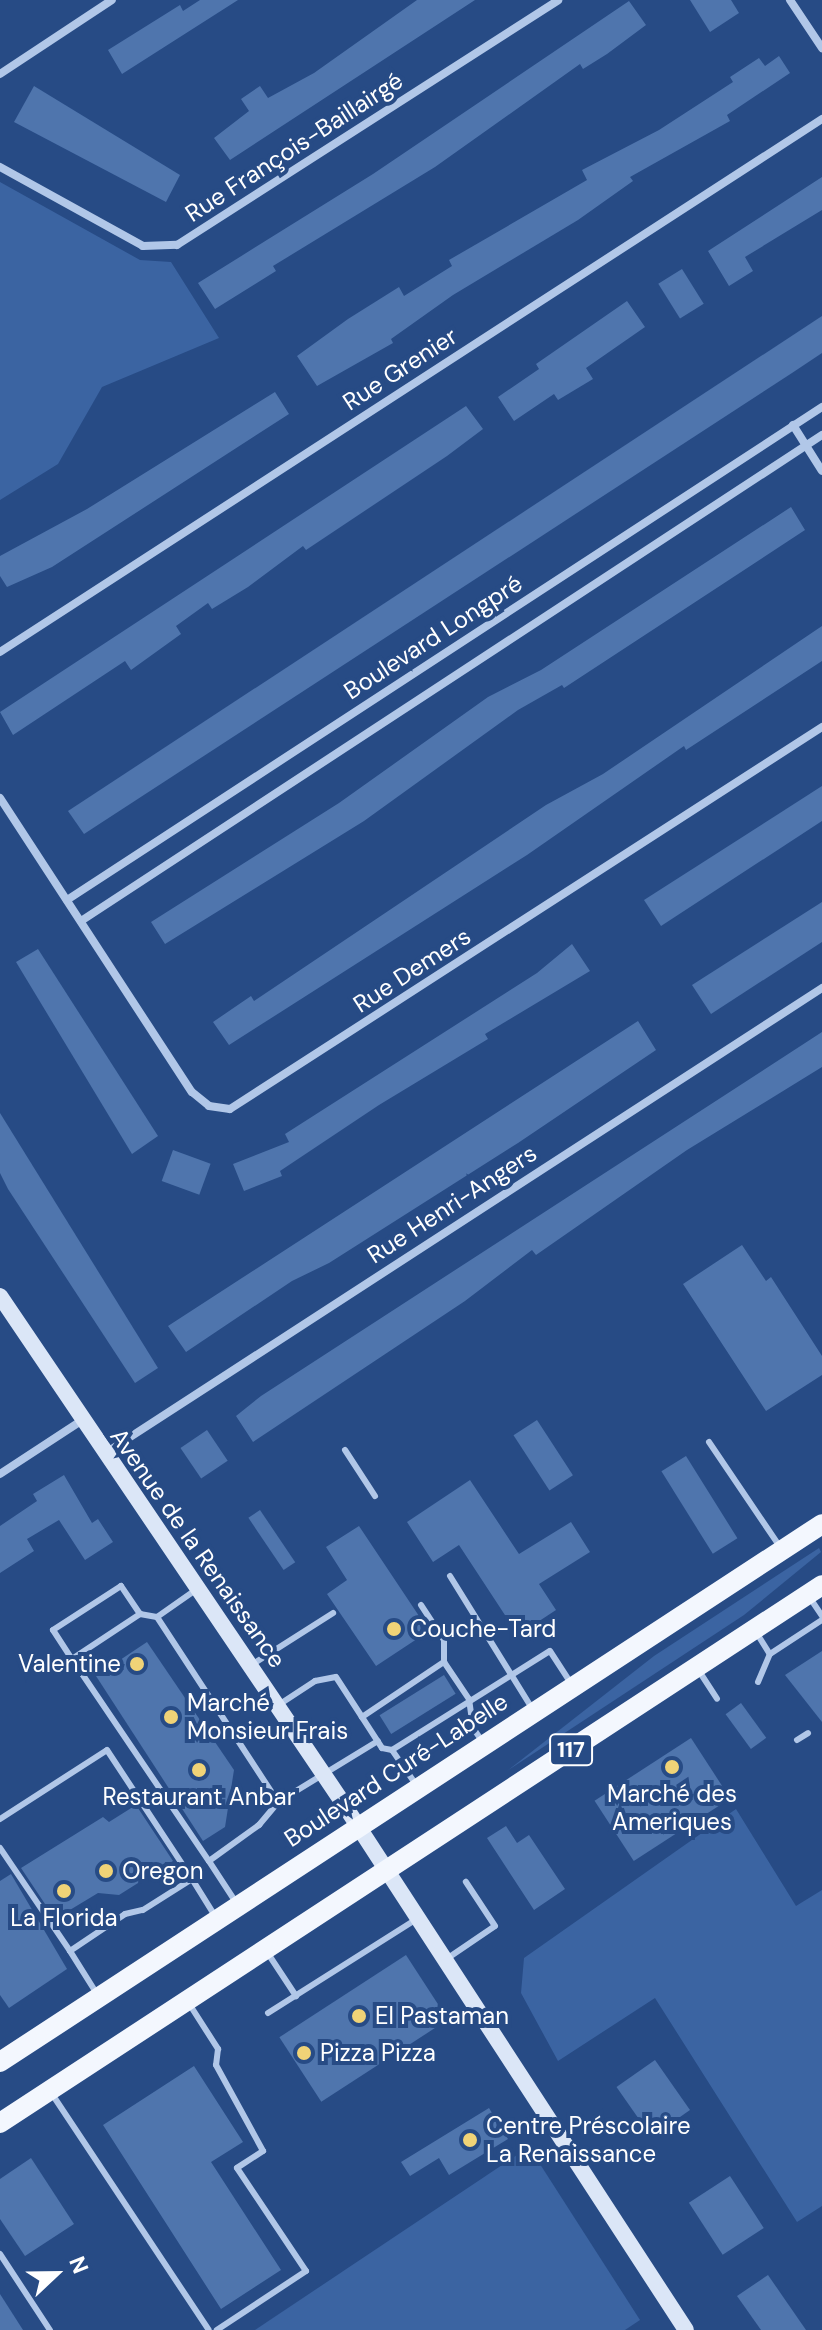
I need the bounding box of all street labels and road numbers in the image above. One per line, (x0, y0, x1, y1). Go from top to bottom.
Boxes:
street label: Rue François-Baillairgé (180, 66, 408, 228)
street label: Rue Grenier (338, 321, 462, 417)
street label: Boulevard Longpré (339, 569, 527, 705)
street label: Rue Demers (348, 921, 476, 1019)
street label: Rue Henri-Angers (362, 1139, 542, 1269)
street label: Avenue de la Renaissance (104, 1423, 292, 1673)
street label: Boulevard Curé-Labelle (279, 1687, 513, 1853)
road number: 117 (549, 1732, 593, 1768)

